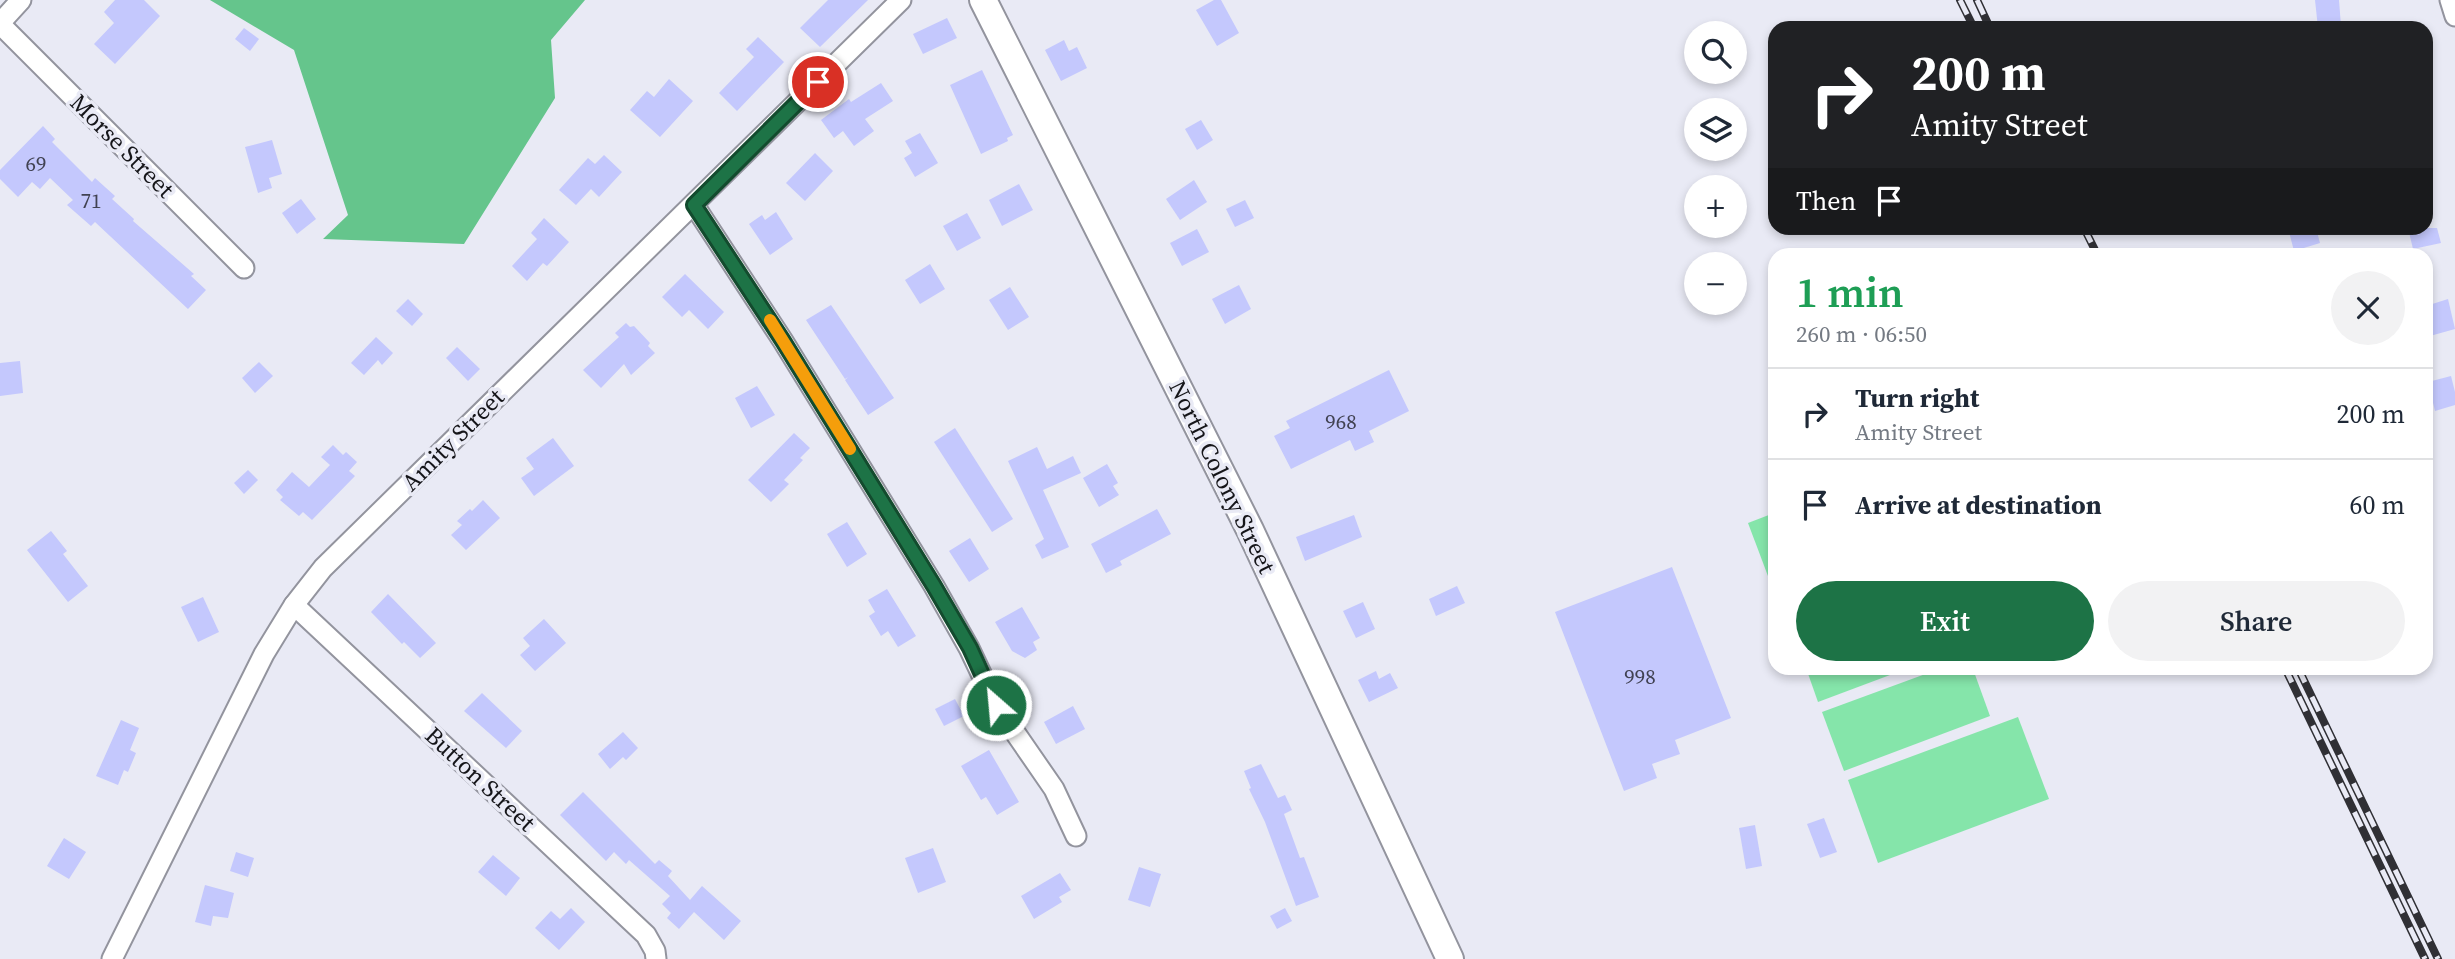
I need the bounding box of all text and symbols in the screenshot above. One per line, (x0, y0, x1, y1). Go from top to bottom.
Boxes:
map controls (1684, 21, 1747, 315)
button: search (1684, 21, 1747, 84)
text: 200 m (1911, 39, 2046, 106)
icon: right (1796, 49, 1887, 140)
pin (788, 52, 848, 112)
icon: arrive (799, 63, 837, 101)
street label: Morse Street (63, 86, 182, 205)
button: layers (1684, 98, 1747, 161)
text: Amity Street (1911, 103, 2088, 147)
house number: 69 (26, 149, 47, 178)
button: + (1684, 175, 1747, 238)
icon: arrive (1870, 182, 1908, 220)
text: Then (1796, 183, 1856, 219)
house number: 71 (81, 186, 102, 215)
button: − (1684, 252, 1747, 315)
text: 1 min (1796, 263, 1904, 321)
button: close (2331, 271, 2405, 345)
text: 260 m · 06:50 (1796, 318, 1927, 350)
street label: North Colony Street (1161, 375, 1284, 579)
text: Turn right (1855, 380, 1979, 416)
street label: Amity Street (394, 381, 511, 498)
icon: right (1796, 395, 1834, 433)
text: 200 m (2337, 396, 2405, 432)
house number: 968 (1325, 407, 1357, 436)
text: Amity Street (1855, 416, 1982, 448)
icon: arrive (1796, 486, 1834, 524)
text: Arrive at destination (1855, 487, 2102, 523)
text: 60 m (2350, 487, 2405, 523)
button: Exit (1796, 581, 2094, 661)
button: Share (2108, 581, 2405, 661)
house number: 998 (1624, 662, 1656, 691)
position arrow (959, 668, 1033, 742)
street label: Button Street (418, 719, 543, 838)

